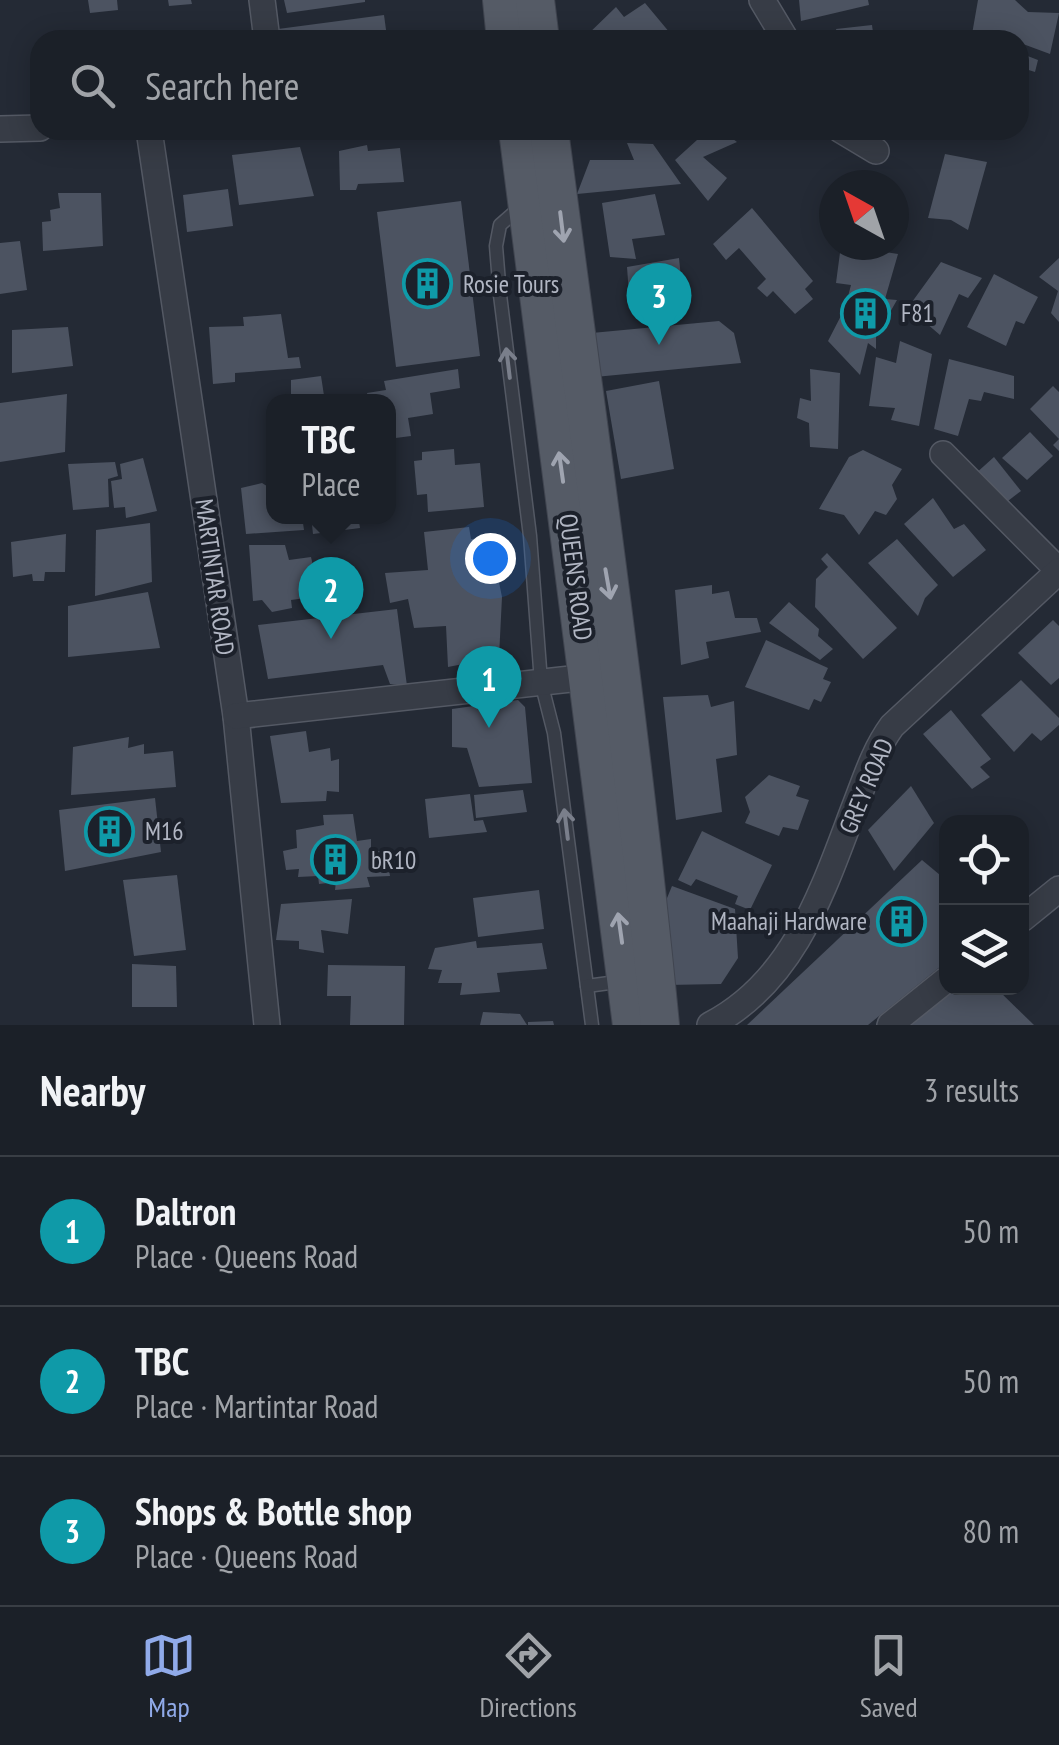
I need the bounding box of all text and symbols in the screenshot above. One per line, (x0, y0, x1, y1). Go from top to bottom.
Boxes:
search box (30, 30, 1029, 140)
icon: search (65, 58, 120, 113)
text: Search here (145, 61, 299, 110)
north arrow (819, 170, 909, 260)
one-way arrow (553, 210, 572, 242)
building icon: Rosie Tours (402, 258, 454, 310)
pin: 3 (626, 262, 692, 345)
place label: Rosie Tours (463, 268, 559, 300)
building icon: F81 (840, 287, 892, 339)
place label: F81 (901, 297, 934, 329)
one-way arrow (499, 348, 517, 380)
popup (266, 394, 396, 524)
text: TBC (302, 414, 356, 463)
one-way arrow (552, 451, 570, 484)
text: Place (302, 463, 360, 505)
street label: MARTINTAR ROAD (188, 497, 242, 657)
street label: QUEENS ROAD (552, 512, 600, 642)
your location (465, 533, 516, 584)
pin: 2 (298, 556, 364, 639)
one-way arrow (599, 567, 618, 599)
pin: 1 (456, 646, 522, 728)
street label: GREY ROAD (832, 733, 900, 839)
building icon: M16 (84, 805, 136, 857)
one-way arrow (556, 809, 575, 841)
place label: M16 (145, 815, 183, 847)
map controls (939, 815, 1029, 995)
button: locate (939, 815, 1029, 905)
building icon: bR10 (310, 834, 362, 886)
place label: bR10 (371, 844, 416, 876)
building icon: Maahaji Hardware (876, 895, 928, 947)
place label: Maahaji Hardware (711, 905, 867, 937)
button: layers (939, 905, 1029, 995)
one-way arrow (610, 913, 628, 945)
text: Nearby (40, 1063, 145, 1118)
text: 3 results (924, 1069, 1019, 1111)
text: Daltron (135, 1186, 236, 1235)
text: 1 (65, 1210, 80, 1252)
text: 50 m (963, 1210, 1019, 1252)
text: Place · Queens Road (135, 1235, 358, 1277)
text: TBC (135, 1336, 189, 1385)
text: 2 (65, 1360, 80, 1402)
text: 50 m (963, 1360, 1019, 1402)
text: Place · Martintar Road (135, 1385, 378, 1427)
text: Shops & Bottle shop (135, 1486, 412, 1535)
text: 3 (65, 1510, 80, 1552)
text: 80 m (963, 1510, 1019, 1552)
text: Place · Queens Road (135, 1535, 358, 1577)
tab: Map (141, 1628, 196, 1725)
tab: Directions (479, 1628, 577, 1725)
tab: Saved (860, 1628, 918, 1725)

